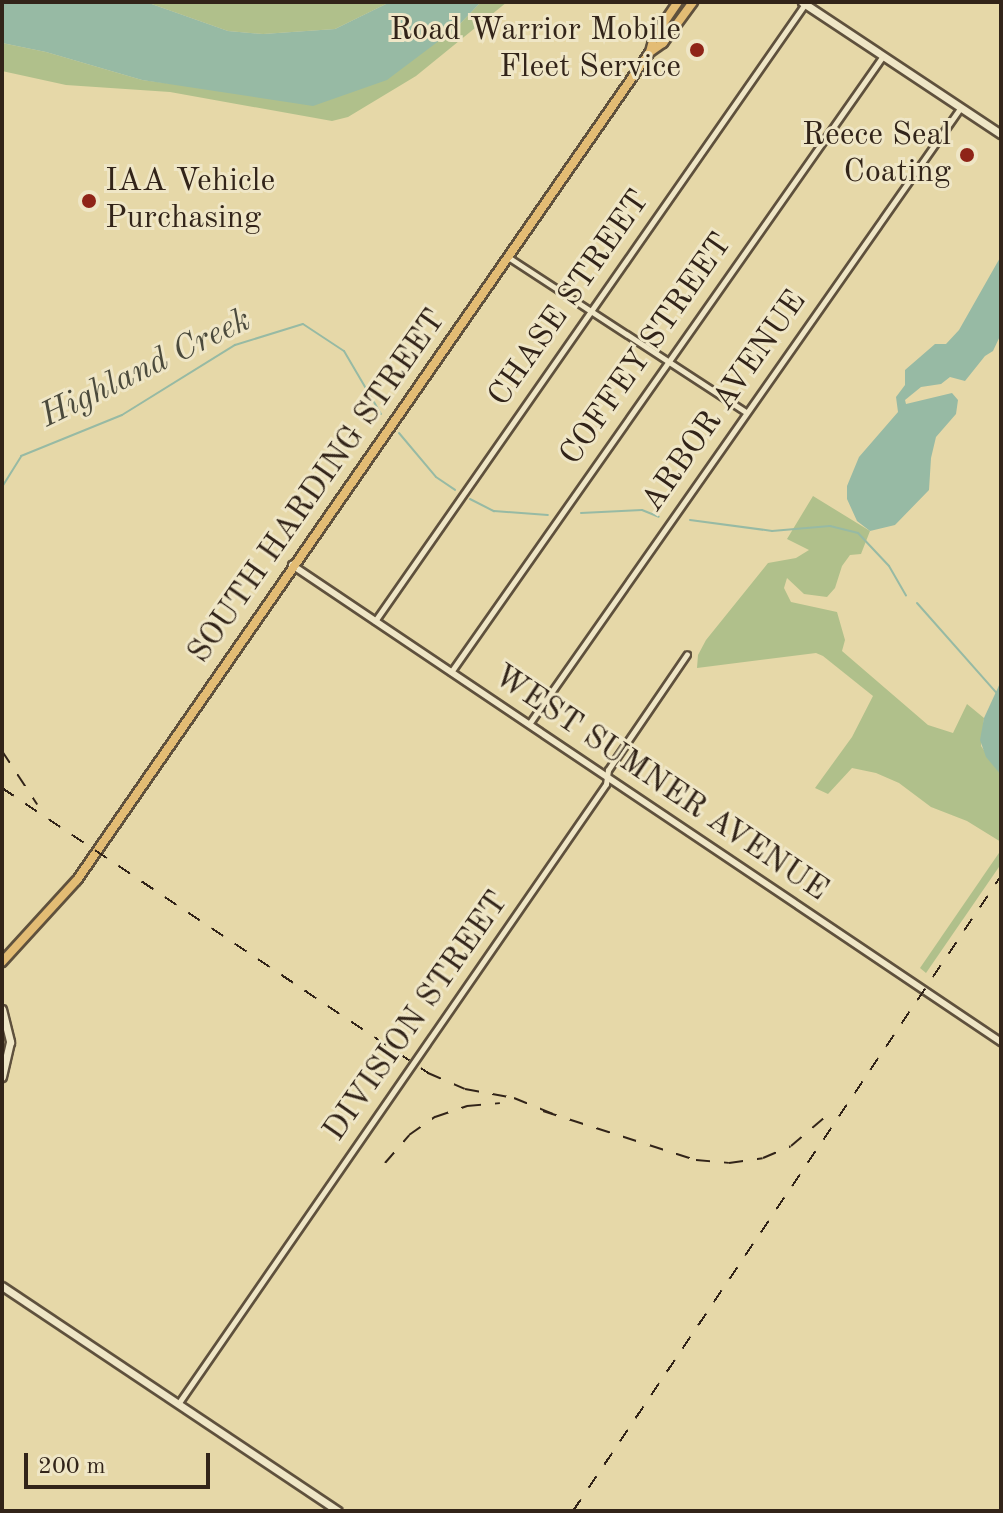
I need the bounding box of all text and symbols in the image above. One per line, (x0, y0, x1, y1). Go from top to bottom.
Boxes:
place label: Road Warrior Mobile Fleet Service (389, 13, 681, 88)
marker: Road Warrior Mobile Fleet Service (688, 41, 706, 59)
place label: Reece Seal Coating (802, 118, 951, 193)
marker: Reece Seal Coating (958, 146, 976, 164)
place label: IAA Vehicle Purchasing (105, 164, 275, 239)
street label: CHASE STREET (481, 184, 659, 414)
marker: IAA Vehicle Purchasing (80, 192, 98, 210)
street label: COFFEY STREET (553, 227, 741, 473)
street label: ARBOR AVENUE (634, 284, 816, 520)
water label: Highland Creek (34, 300, 258, 438)
street label: SOUTH HARDING STREET (181, 303, 455, 671)
street label: WEST SUMNER AVENUE (486, 658, 834, 910)
street label: DIVISION STREET (316, 885, 518, 1149)
scale bar (28, 1437, 214, 1487)
text: 200 m (38, 1455, 106, 1479)

